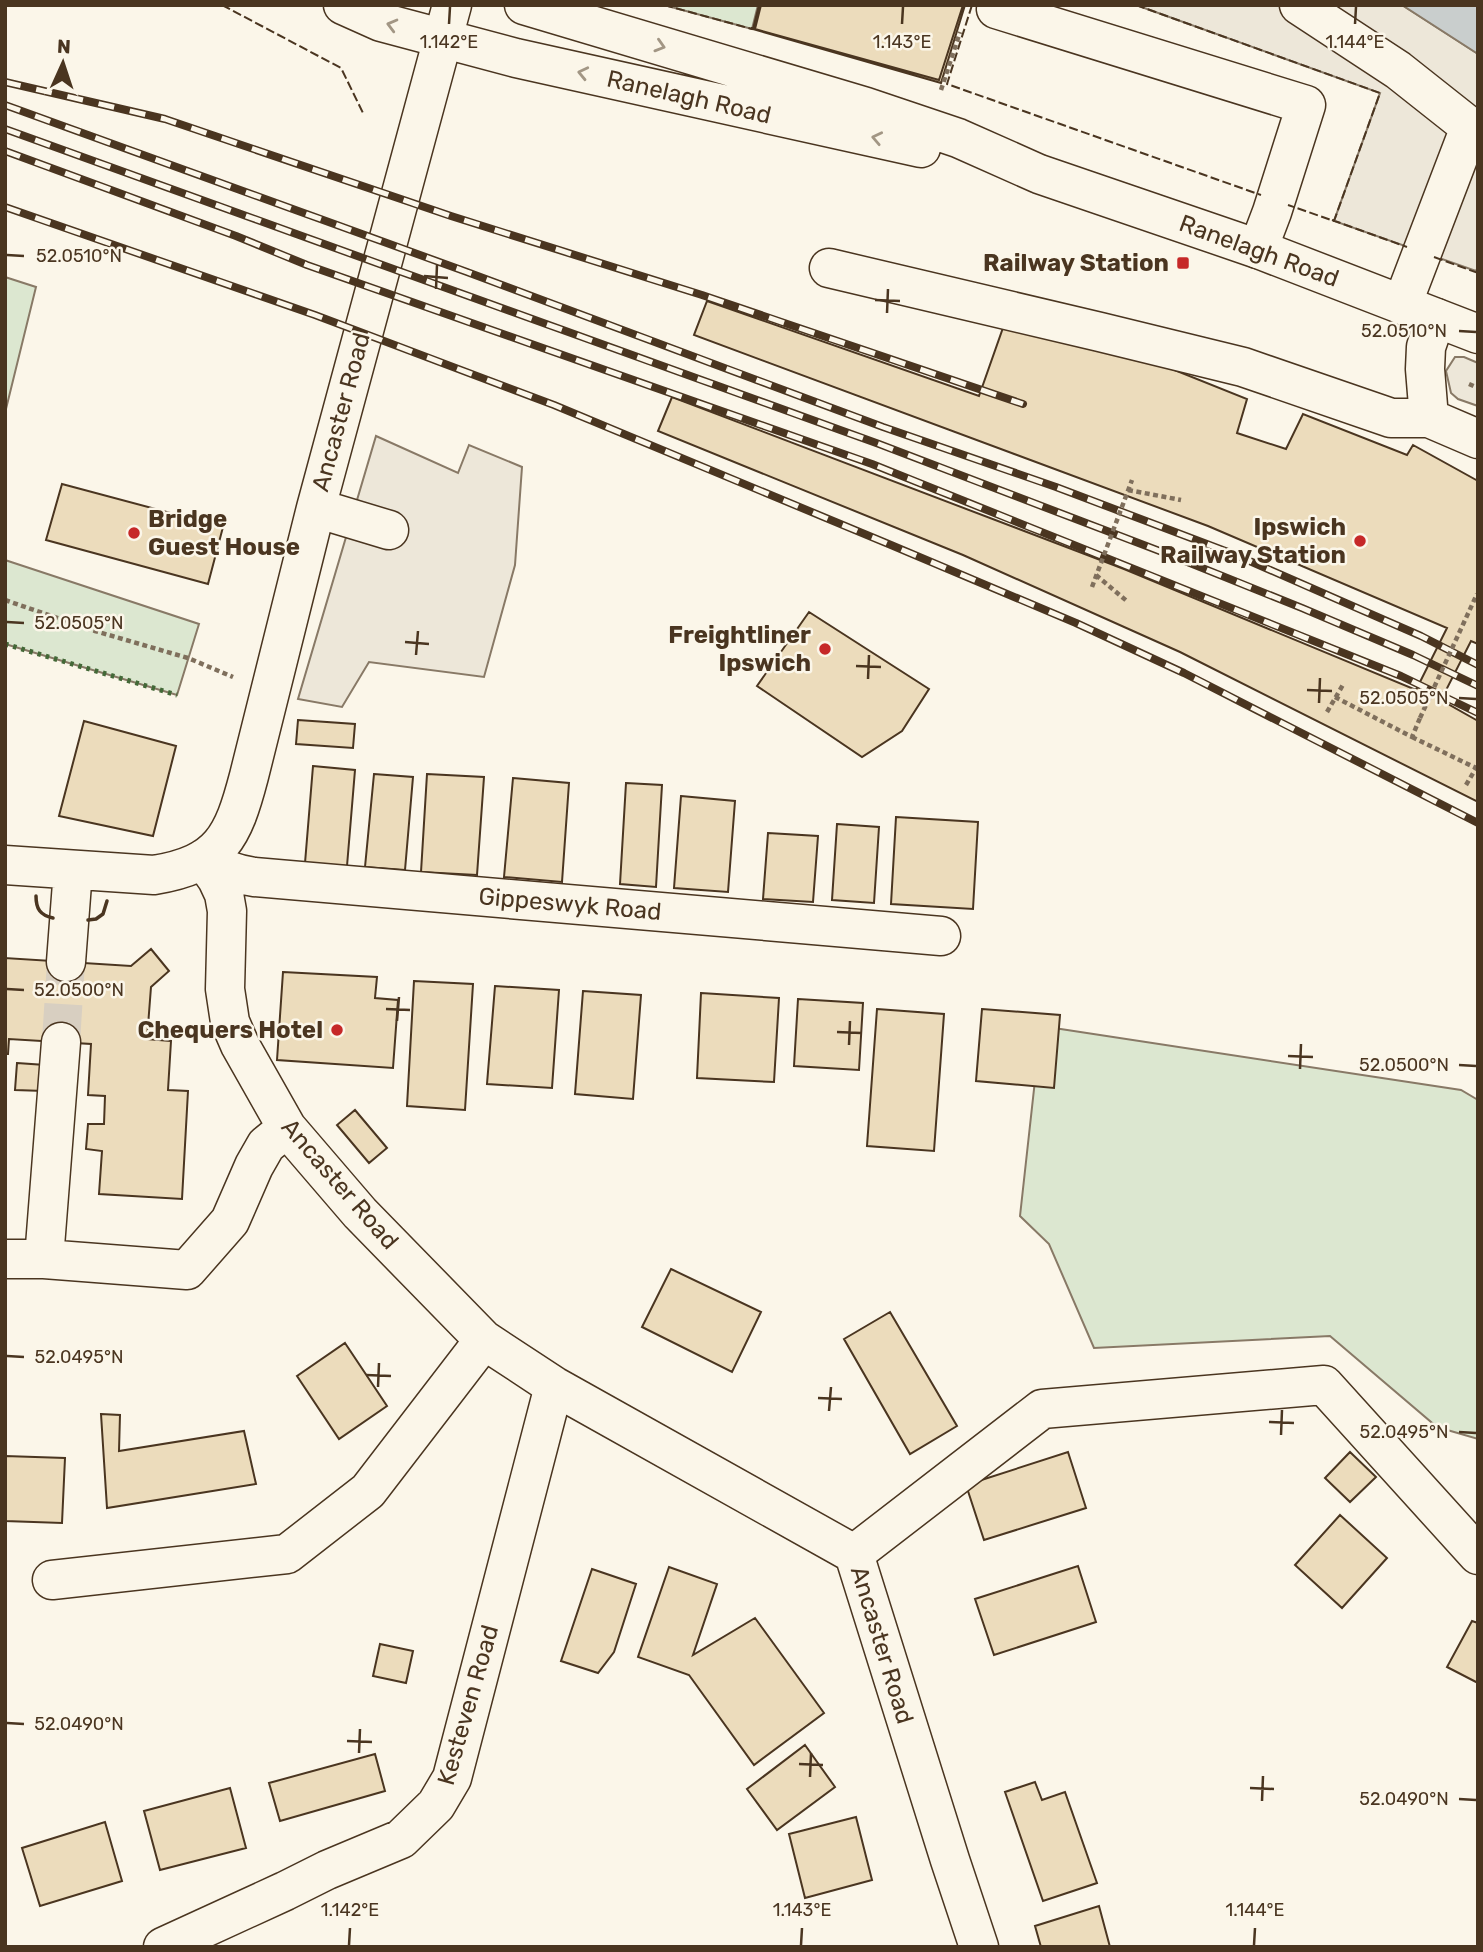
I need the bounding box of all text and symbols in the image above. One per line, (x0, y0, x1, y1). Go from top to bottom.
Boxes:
one-way arrow (386, 18, 398, 33)
north arrow (28, 28, 98, 98)
text: 1.142°E (420, 31, 478, 53)
text: 1.143°E (873, 31, 931, 53)
text: 1.144°E (1326, 31, 1385, 53)
text: N (56, 35, 71, 58)
one-way arrow (653, 37, 665, 52)
street label: Ranelagh Road (604, 64, 774, 130)
one-way arrow (577, 67, 589, 82)
one-way arrow (871, 132, 883, 147)
street label: Ranelagh Road (1175, 209, 1343, 293)
text: 52.0510°N (36, 245, 122, 267)
place label: Railway Station (983, 249, 1169, 277)
marker: Railway Station (1175, 255, 1191, 271)
text: 52.0510°N (1361, 320, 1447, 342)
street label: Ancaster Road (306, 329, 376, 495)
place label: Bridge Guest House (148, 505, 300, 561)
place label: Ipswich Railway Station (1160, 513, 1346, 569)
marker: Bridge Guest House (126, 525, 142, 541)
marker: Ipswich Railway Station (1352, 533, 1368, 549)
text: 52.0505°N (34, 612, 124, 634)
place label: Freightliner Ipswich (668, 621, 811, 677)
marker: Freightliner Ipswich (817, 641, 833, 657)
text: 52.0505°N (1359, 687, 1449, 709)
street label: Gippeswyk Road (477, 882, 663, 926)
text: 52.0500°N (34, 979, 124, 1001)
place label: Chequers Hotel (137, 1016, 323, 1044)
marker: Chequers Hotel (329, 1022, 345, 1038)
text: 52.0500°N (1359, 1054, 1449, 1076)
street label: Ancaster Road (276, 1113, 404, 1255)
text: 52.0495°N (35, 1346, 123, 1368)
text: 52.0495°N (1360, 1421, 1448, 1443)
street label: Ancaster Road (845, 1563, 919, 1727)
street label: Kesteven Road (432, 1622, 504, 1788)
text: 52.0490°N (34, 1713, 124, 1735)
text: 52.0490°N (1359, 1788, 1449, 1810)
text: 1.142°E (321, 1899, 379, 1921)
text: 1.143°E (773, 1899, 831, 1921)
text: 1.144°E (1226, 1899, 1285, 1921)

